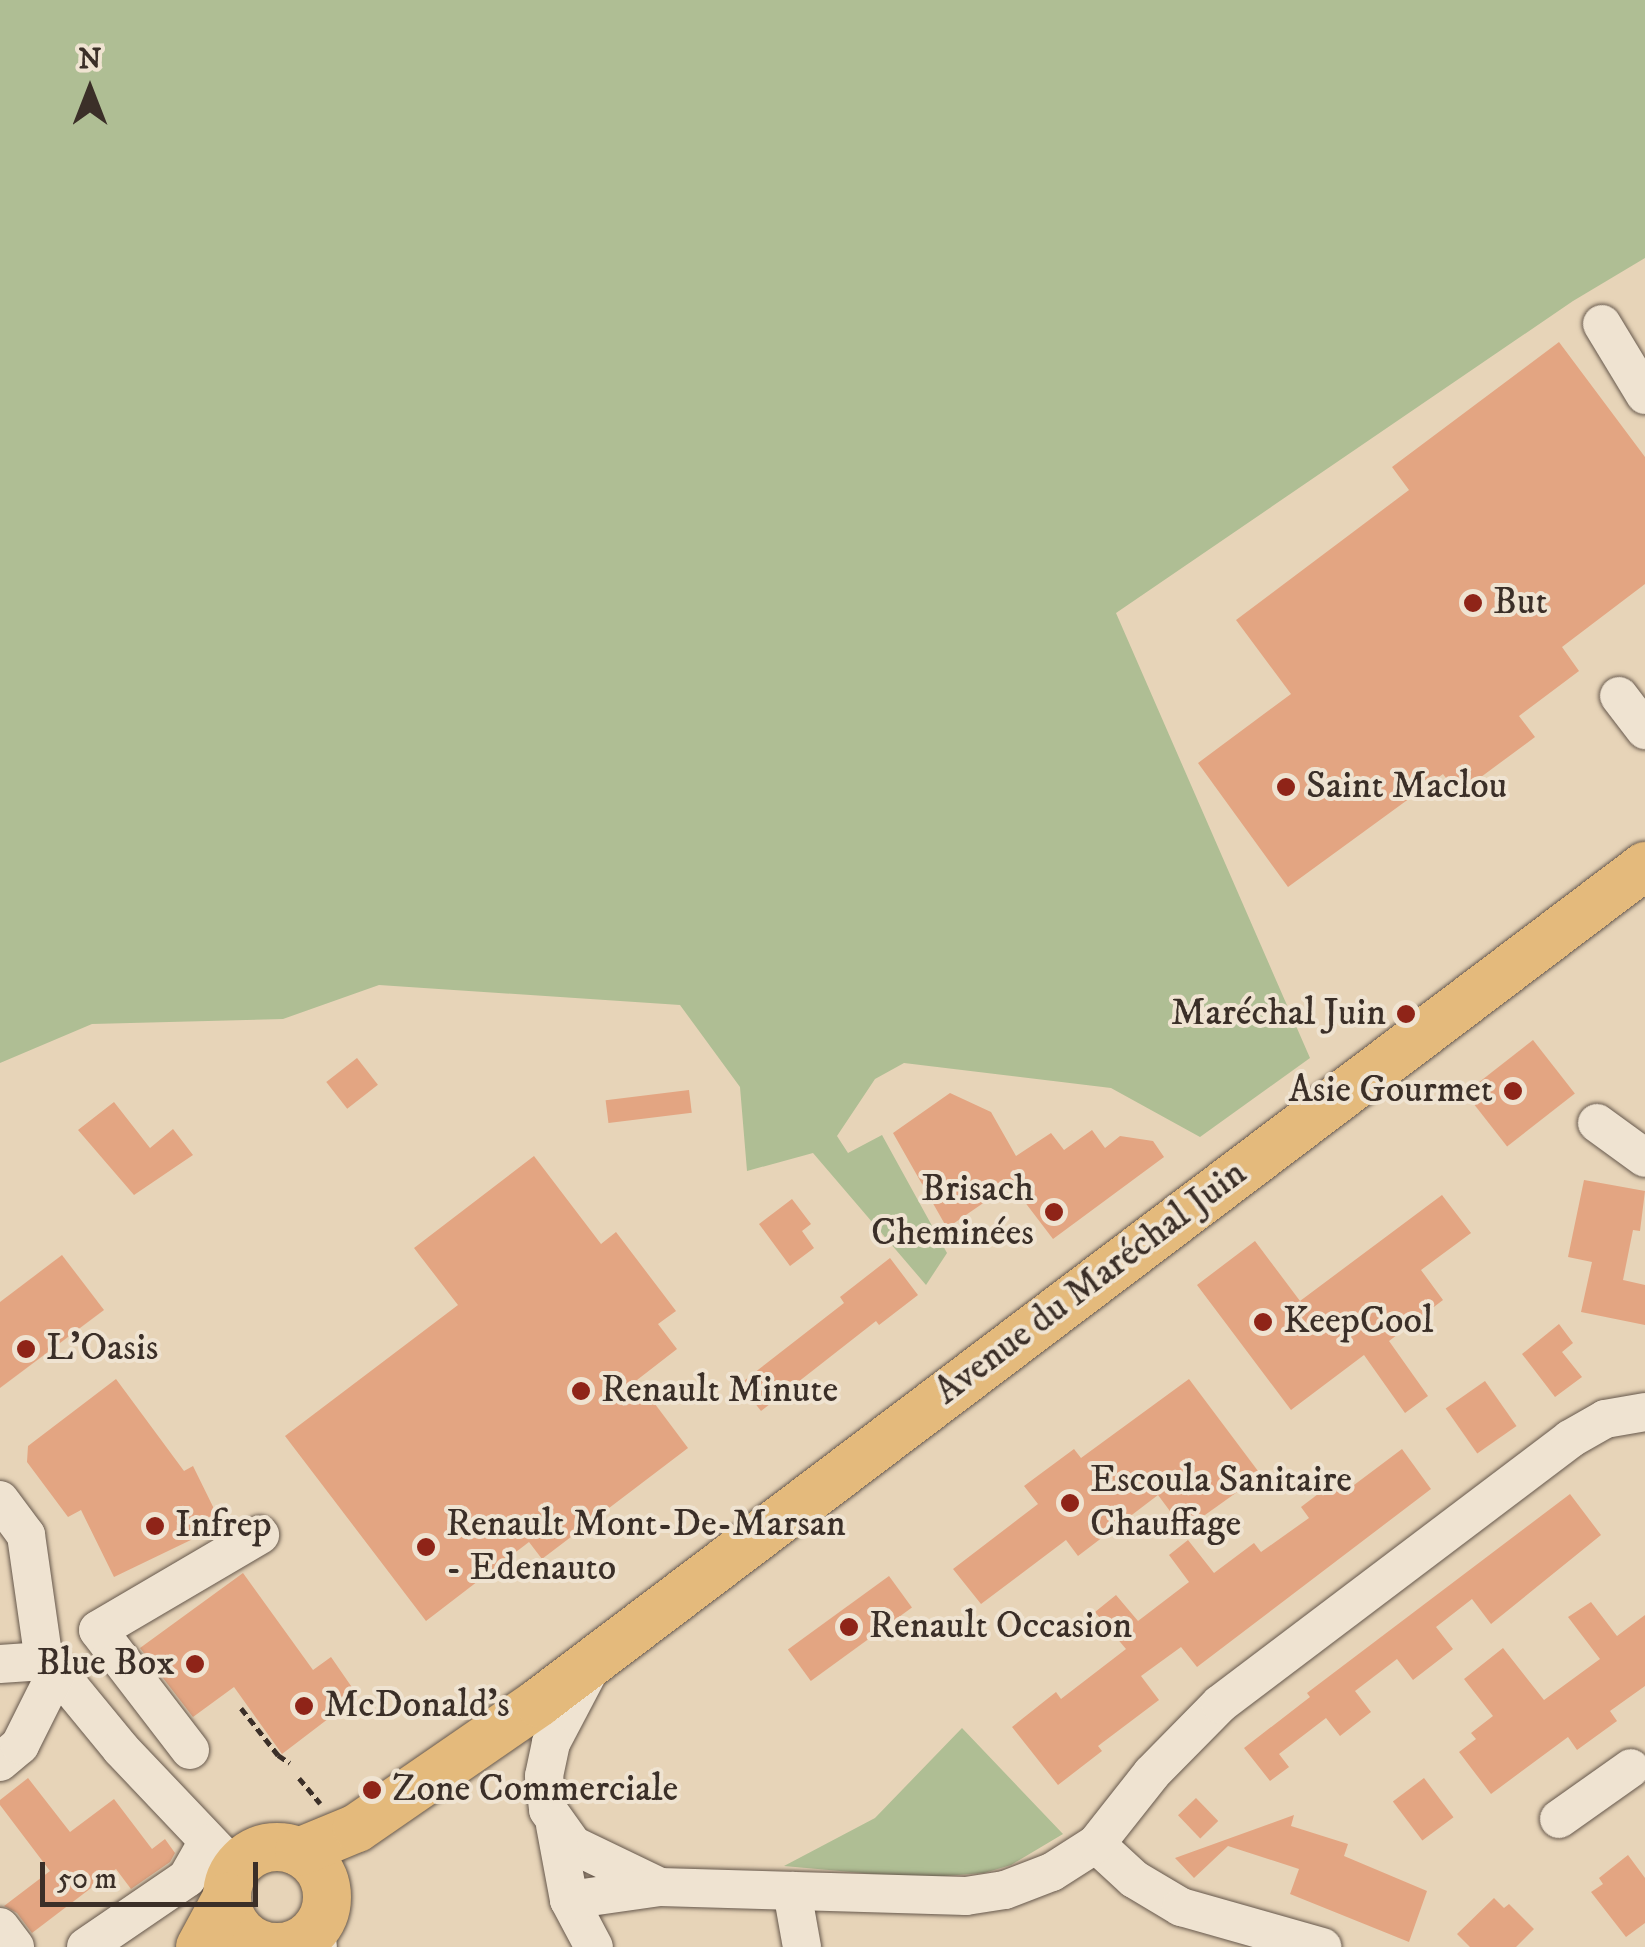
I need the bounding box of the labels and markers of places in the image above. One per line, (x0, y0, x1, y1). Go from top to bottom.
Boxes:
place label: But (1493, 580, 1548, 626)
marker: But (1462, 592, 1484, 614)
place label: Saint Maclou (1306, 764, 1507, 810)
marker: Saint Maclou (1275, 776, 1297, 798)
place label: Maréchal Juin (1171, 991, 1386, 1037)
marker: Maréchal Juin (1395, 1003, 1417, 1025)
place label: Asie Gourmet (1289, 1068, 1493, 1114)
marker: Asie Gourmet (1502, 1080, 1524, 1102)
place label: Brisach Cheminées (871, 1167, 1034, 1256)
marker: Brisach Cheminées (1043, 1201, 1065, 1223)
place label: KeepCool (1283, 1299, 1433, 1345)
marker: KeepCool (1252, 1311, 1274, 1333)
place label: L'Oasis (46, 1326, 158, 1372)
marker: L'Oasis (15, 1338, 37, 1360)
place label: Renault Minute (601, 1368, 838, 1414)
marker: Renault Minute (570, 1380, 592, 1402)
place label: Escoula Sanitaire Chauffage (1090, 1458, 1352, 1548)
marker: Escoula Sanitaire Chauffage (1059, 1492, 1081, 1514)
place label: Renault Mont-De-Marsan - Edenauto (446, 1502, 846, 1592)
place label: Infrep (175, 1503, 272, 1549)
marker: Infrep (144, 1515, 166, 1537)
marker: Renault Mont-De-Marsan - Edenauto (415, 1536, 437, 1558)
place label: Renault Occasion (869, 1604, 1132, 1650)
marker: Renault Occasion (838, 1616, 860, 1638)
place label: Blue Box (36, 1641, 175, 1687)
marker: Blue Box (184, 1653, 206, 1675)
place label: McDonald's (324, 1683, 510, 1729)
marker: McDonald's (293, 1695, 315, 1717)
place label: Zone Commerciale (392, 1767, 678, 1813)
marker: Zone Commerciale (361, 1779, 383, 1801)

